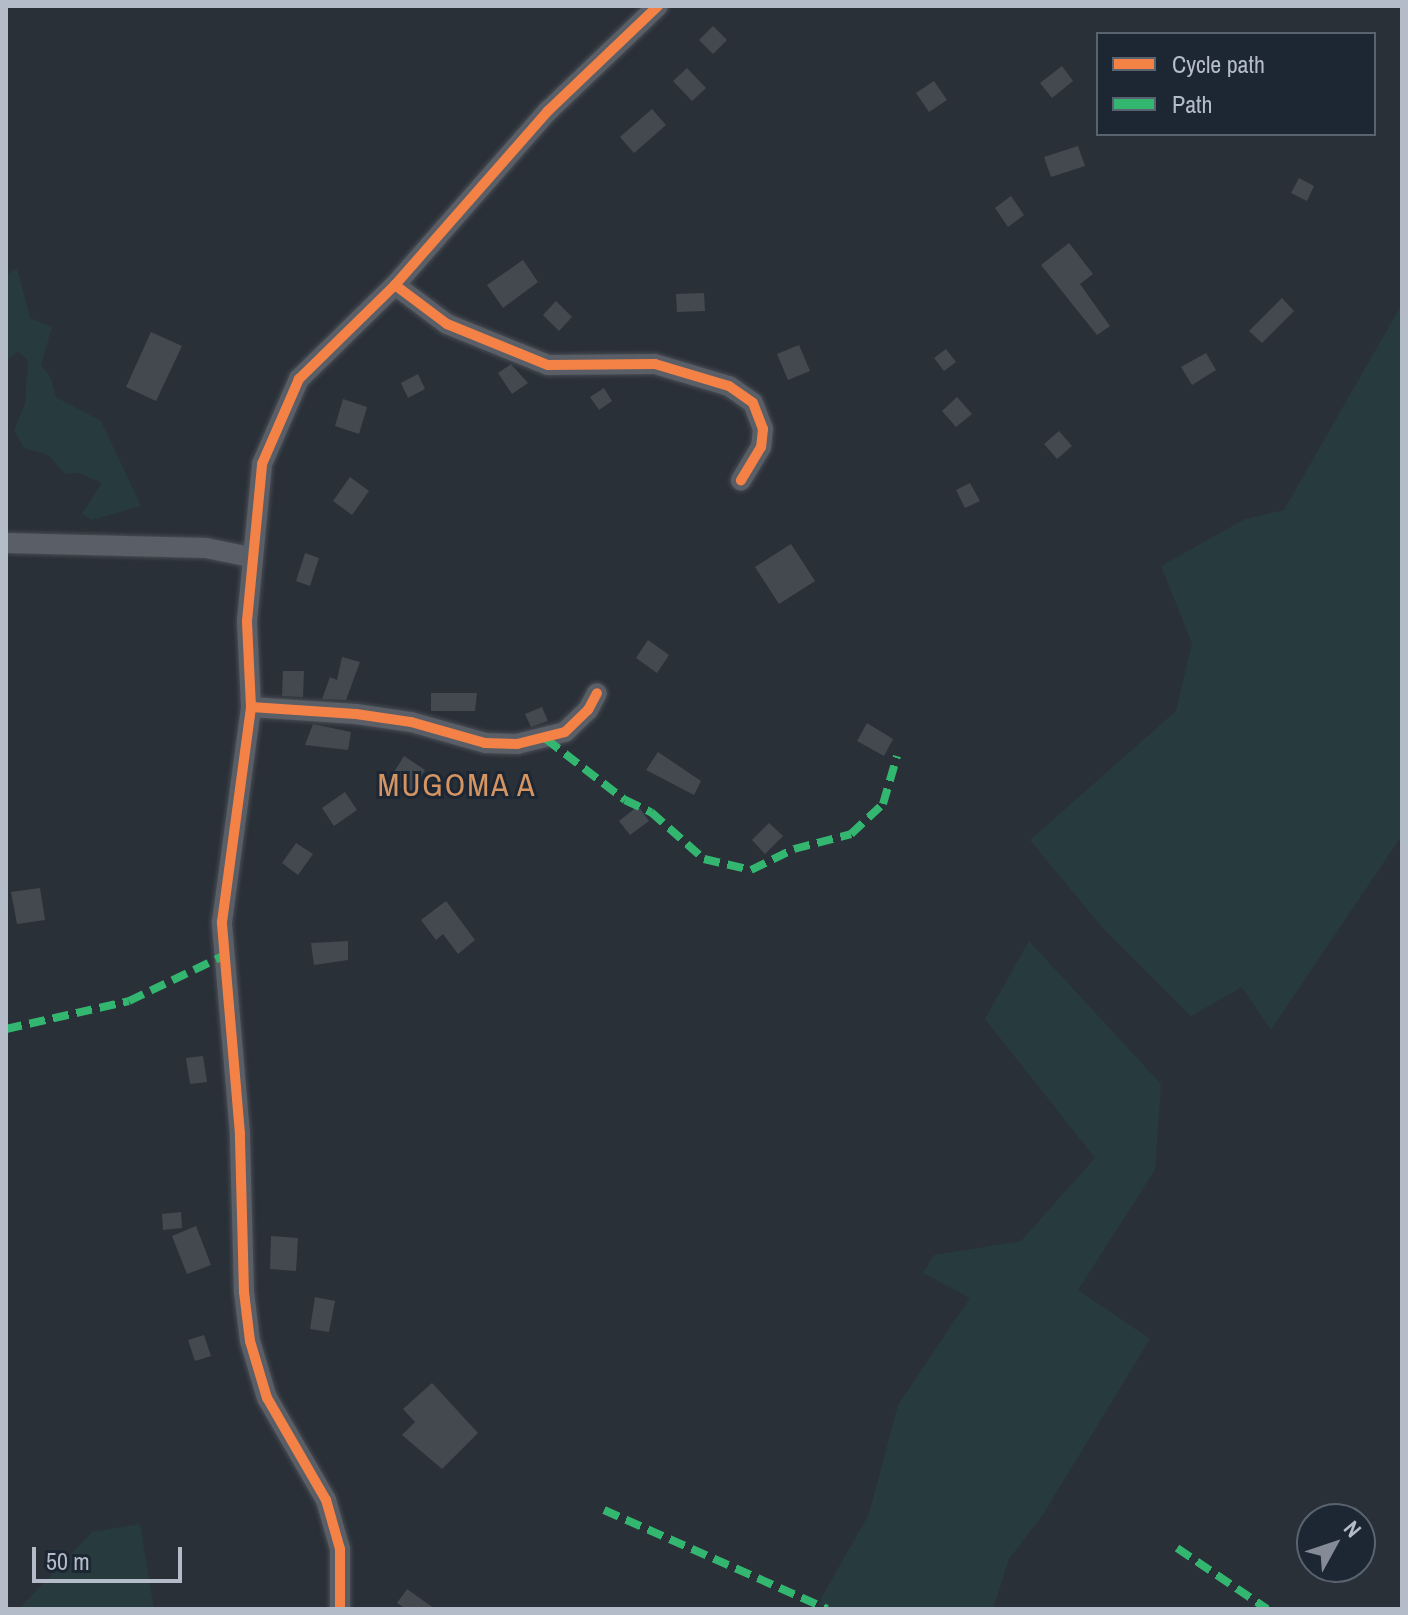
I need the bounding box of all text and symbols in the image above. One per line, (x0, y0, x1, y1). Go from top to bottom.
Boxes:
legend (1096, 32, 1376, 136)
text: Cycle path (1172, 48, 1265, 80)
text: Path (1172, 88, 1213, 120)
district label: MUGOMA A (376, 766, 538, 804)
north arrow (1296, 1503, 1376, 1583)
text: N (1337, 1514, 1369, 1543)
scale bar (36, 1531, 186, 1581)
text: 50 m (46, 1545, 90, 1577)

